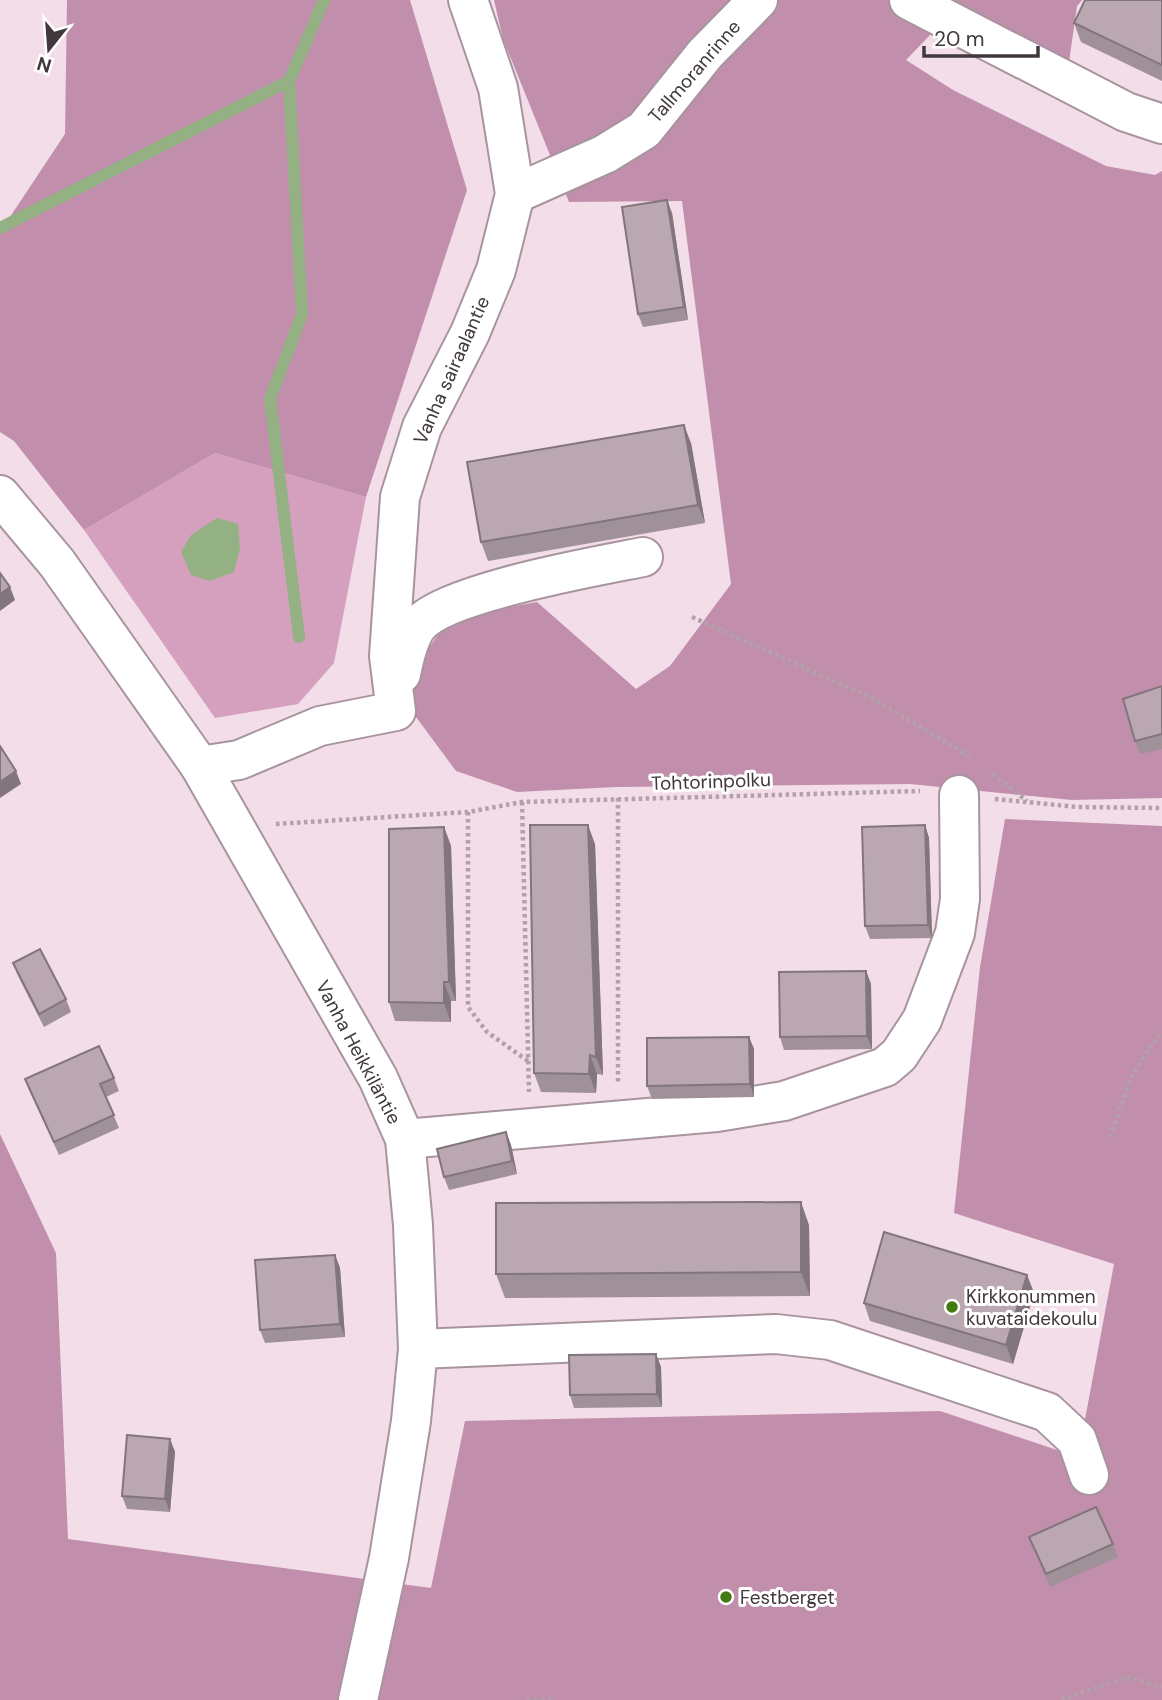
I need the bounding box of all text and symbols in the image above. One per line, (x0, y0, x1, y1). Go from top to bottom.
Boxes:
north arrow (14, 14, 84, 84)
scale bar (924, 14, 1038, 58)
street label: Tallmoranrinne (643, 15, 746, 128)
text: 20 m (934, 25, 985, 53)
text: N (34, 51, 54, 79)
street label: Vanha sairaalantie (408, 292, 495, 448)
street label: Tohtorinpolku (651, 767, 771, 796)
street label: Vanha Heikkiläntie (310, 976, 407, 1129)
place label: Kirkkonummen kuvataidekoulu (966, 1284, 1097, 1331)
marker: Kirkkonummen kuvataidekoulu (944, 1299, 960, 1315)
place label: Festberget (740, 1585, 835, 1610)
marker: Festberget (718, 1589, 734, 1605)

